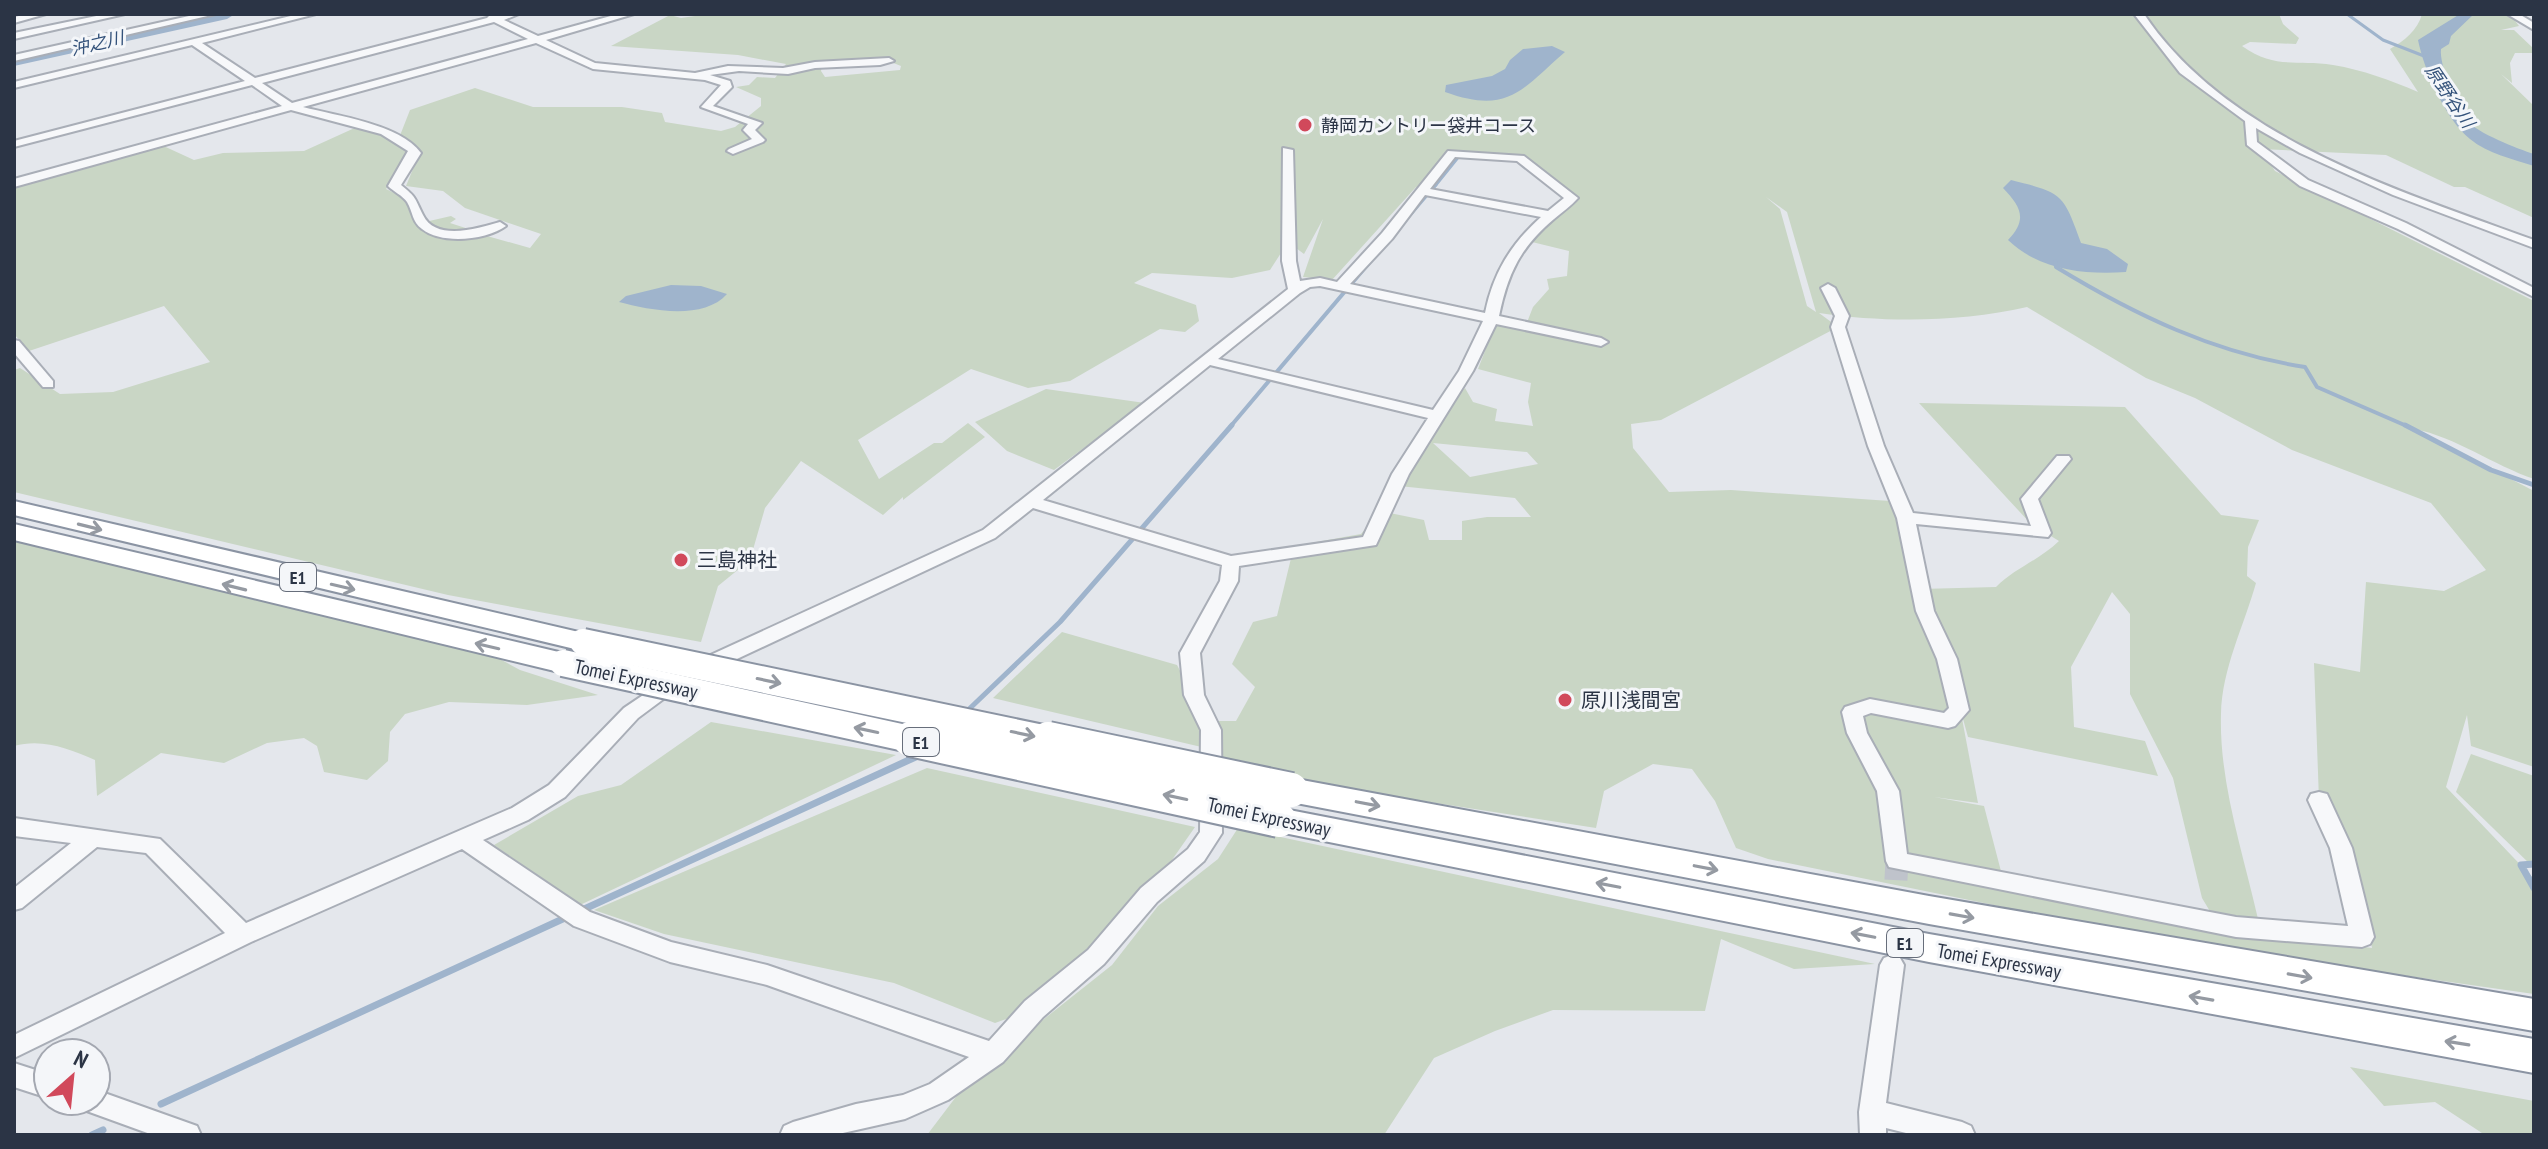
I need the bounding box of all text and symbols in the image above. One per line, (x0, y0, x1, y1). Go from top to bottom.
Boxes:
water label: 沖之川 (68, 25, 128, 60)
water label: 原野谷川 (2420, 60, 2481, 134)
place label: 静岡カントリー袋井コース (1321, 114, 1536, 137)
marker: 静岡カントリー袋井コース (1296, 116, 1314, 134)
one-way arrow (76, 520, 102, 535)
place label: 三島神社 (697, 547, 777, 573)
marker: 三島神社 (672, 551, 690, 569)
road number: E1 (280, 563, 316, 591)
one-way arrow (222, 578, 248, 593)
one-way arrow (329, 581, 355, 596)
one-way arrow (475, 638, 501, 653)
street label: Tomei Expressway (572, 653, 701, 705)
one-way arrow (755, 674, 781, 689)
place label: 原川浅間宮 (1581, 687, 1681, 713)
marker: 原川浅間宮 (1556, 691, 1574, 709)
one-way arrow (854, 722, 880, 737)
one-way arrow (1010, 727, 1035, 742)
road number: E1 (903, 728, 939, 756)
one-way arrow (1163, 789, 1189, 804)
street label: Tomei Expressway (1205, 791, 1334, 843)
one-way arrow (1355, 798, 1380, 813)
one-way arrow (1693, 862, 1718, 877)
one-way arrow (1595, 876, 1621, 891)
one-way arrow (1948, 909, 1974, 924)
one-way arrow (1851, 927, 1876, 942)
road number: E1 (1887, 929, 1923, 957)
street label: Tomei Expressway (1935, 937, 2064, 985)
one-way arrow (2287, 969, 2313, 984)
one-way arrow (2189, 989, 2214, 1004)
one-way arrow (2445, 1035, 2470, 1050)
north arrow (32, 1037, 112, 1117)
text: N (69, 1044, 93, 1074)

